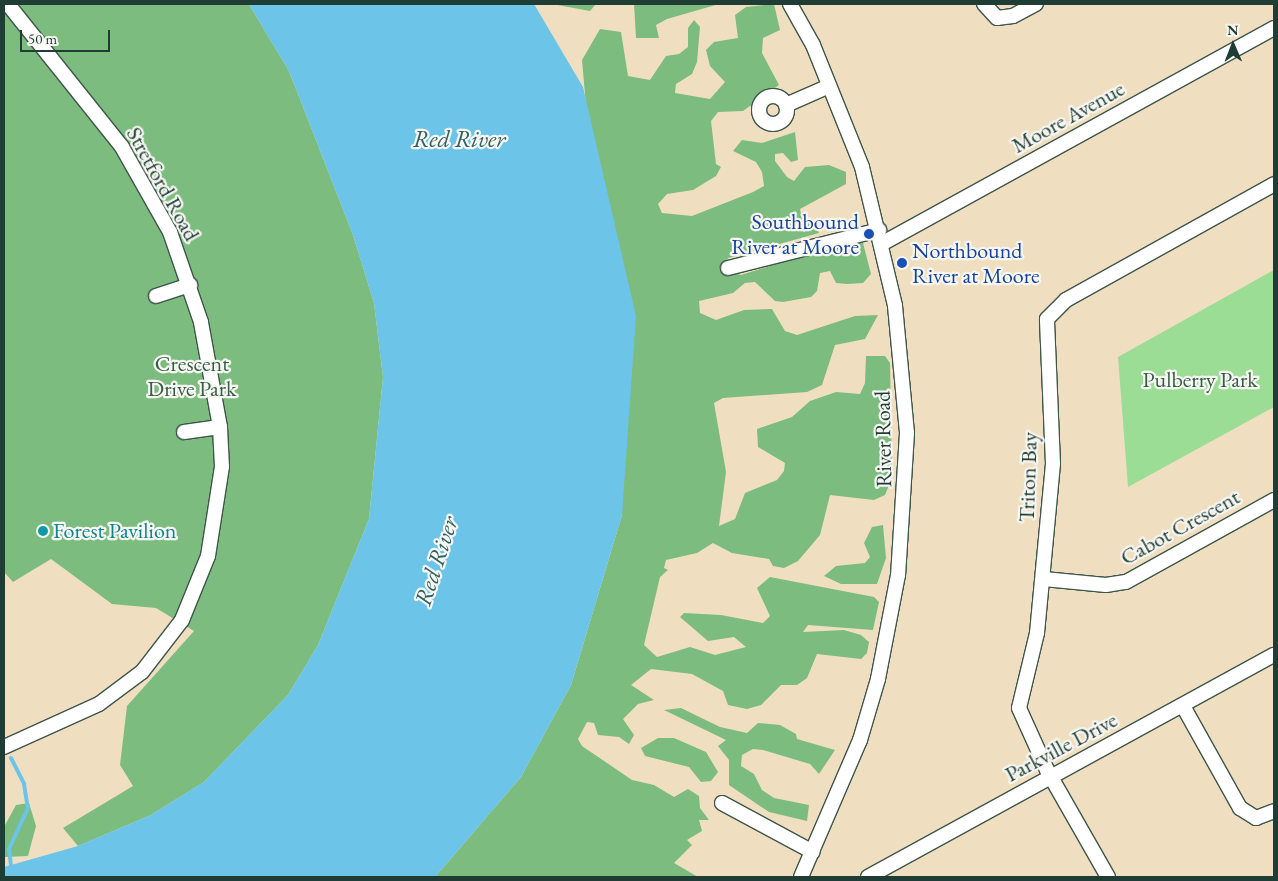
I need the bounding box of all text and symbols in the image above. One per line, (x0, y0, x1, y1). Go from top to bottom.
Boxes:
scale bar (22, 20, 112, 52)
north arrow (1208, 20, 1258, 70)
text: N (1227, 21, 1239, 39)
text: 50 m (28, 29, 57, 48)
street label: Moore Avenue (1007, 75, 1129, 159)
street label: Stretford Road (121, 122, 205, 246)
water label: Red River (413, 125, 505, 153)
place label: Southbound River at Moore (731, 208, 859, 260)
marker: Southbound River at Moore (863, 228, 875, 240)
place label: Northbound River at Moore (912, 237, 1040, 288)
marker: Northbound River at Moore (896, 257, 908, 269)
park label: Crescent Drive Park (148, 350, 236, 402)
park label: Pulberry Park (1142, 367, 1258, 393)
street label: River Road (869, 391, 897, 487)
street label: Triton Bay (1013, 431, 1043, 523)
street label: Cabot Crescent (1116, 483, 1244, 571)
water label: Red River (408, 513, 464, 609)
place label: Forest Pavilion (53, 518, 176, 544)
marker: Forest Pavilion (37, 525, 49, 537)
street label: Parkville Drive (1000, 706, 1122, 788)

